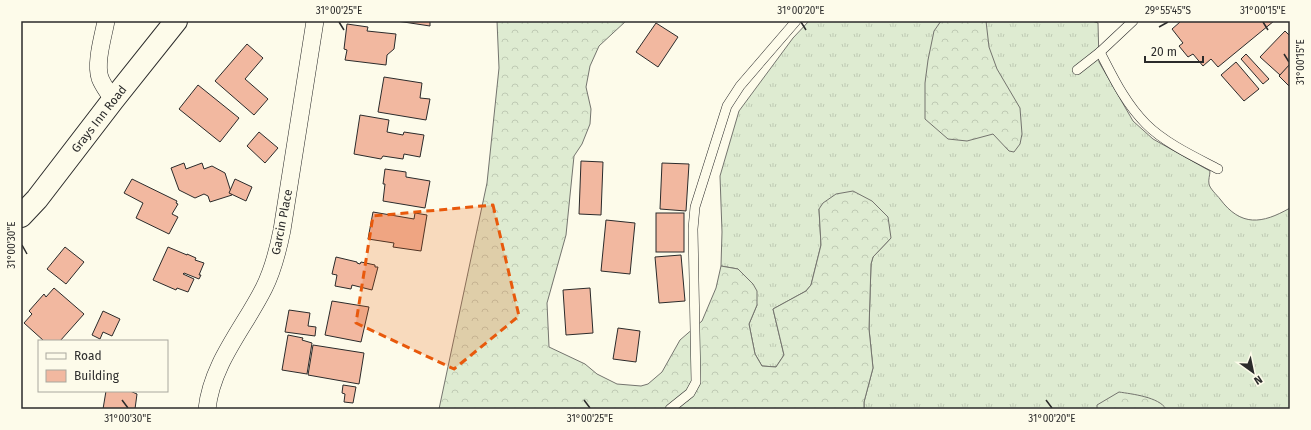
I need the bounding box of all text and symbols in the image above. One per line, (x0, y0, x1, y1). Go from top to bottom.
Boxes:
text: 31°00'25"E (316, 5, 362, 17)
text: 31°00'20"E (777, 5, 825, 17)
text: 29°55'45"S (1145, 5, 1192, 17)
text: 31°00'15"E (1240, 5, 1286, 17)
scale bar (1145, 38, 1203, 64)
text: 31°00'15"E (1295, 39, 1307, 85)
text: 20 m (1151, 45, 1177, 59)
street label: Grays Inn Road (68, 83, 130, 155)
street label: Garcin Place (269, 188, 295, 256)
text: 31°00'30"E (6, 221, 18, 269)
legend (38, 340, 168, 392)
text: Road (74, 349, 102, 363)
north arrow (1233, 352, 1273, 392)
text: Building (74, 369, 120, 383)
text: N (1252, 373, 1265, 387)
text: 31°00'30"E (104, 413, 152, 425)
text: 31°00'25"E (567, 413, 613, 425)
text: 31°00'20"E (1028, 413, 1076, 425)

